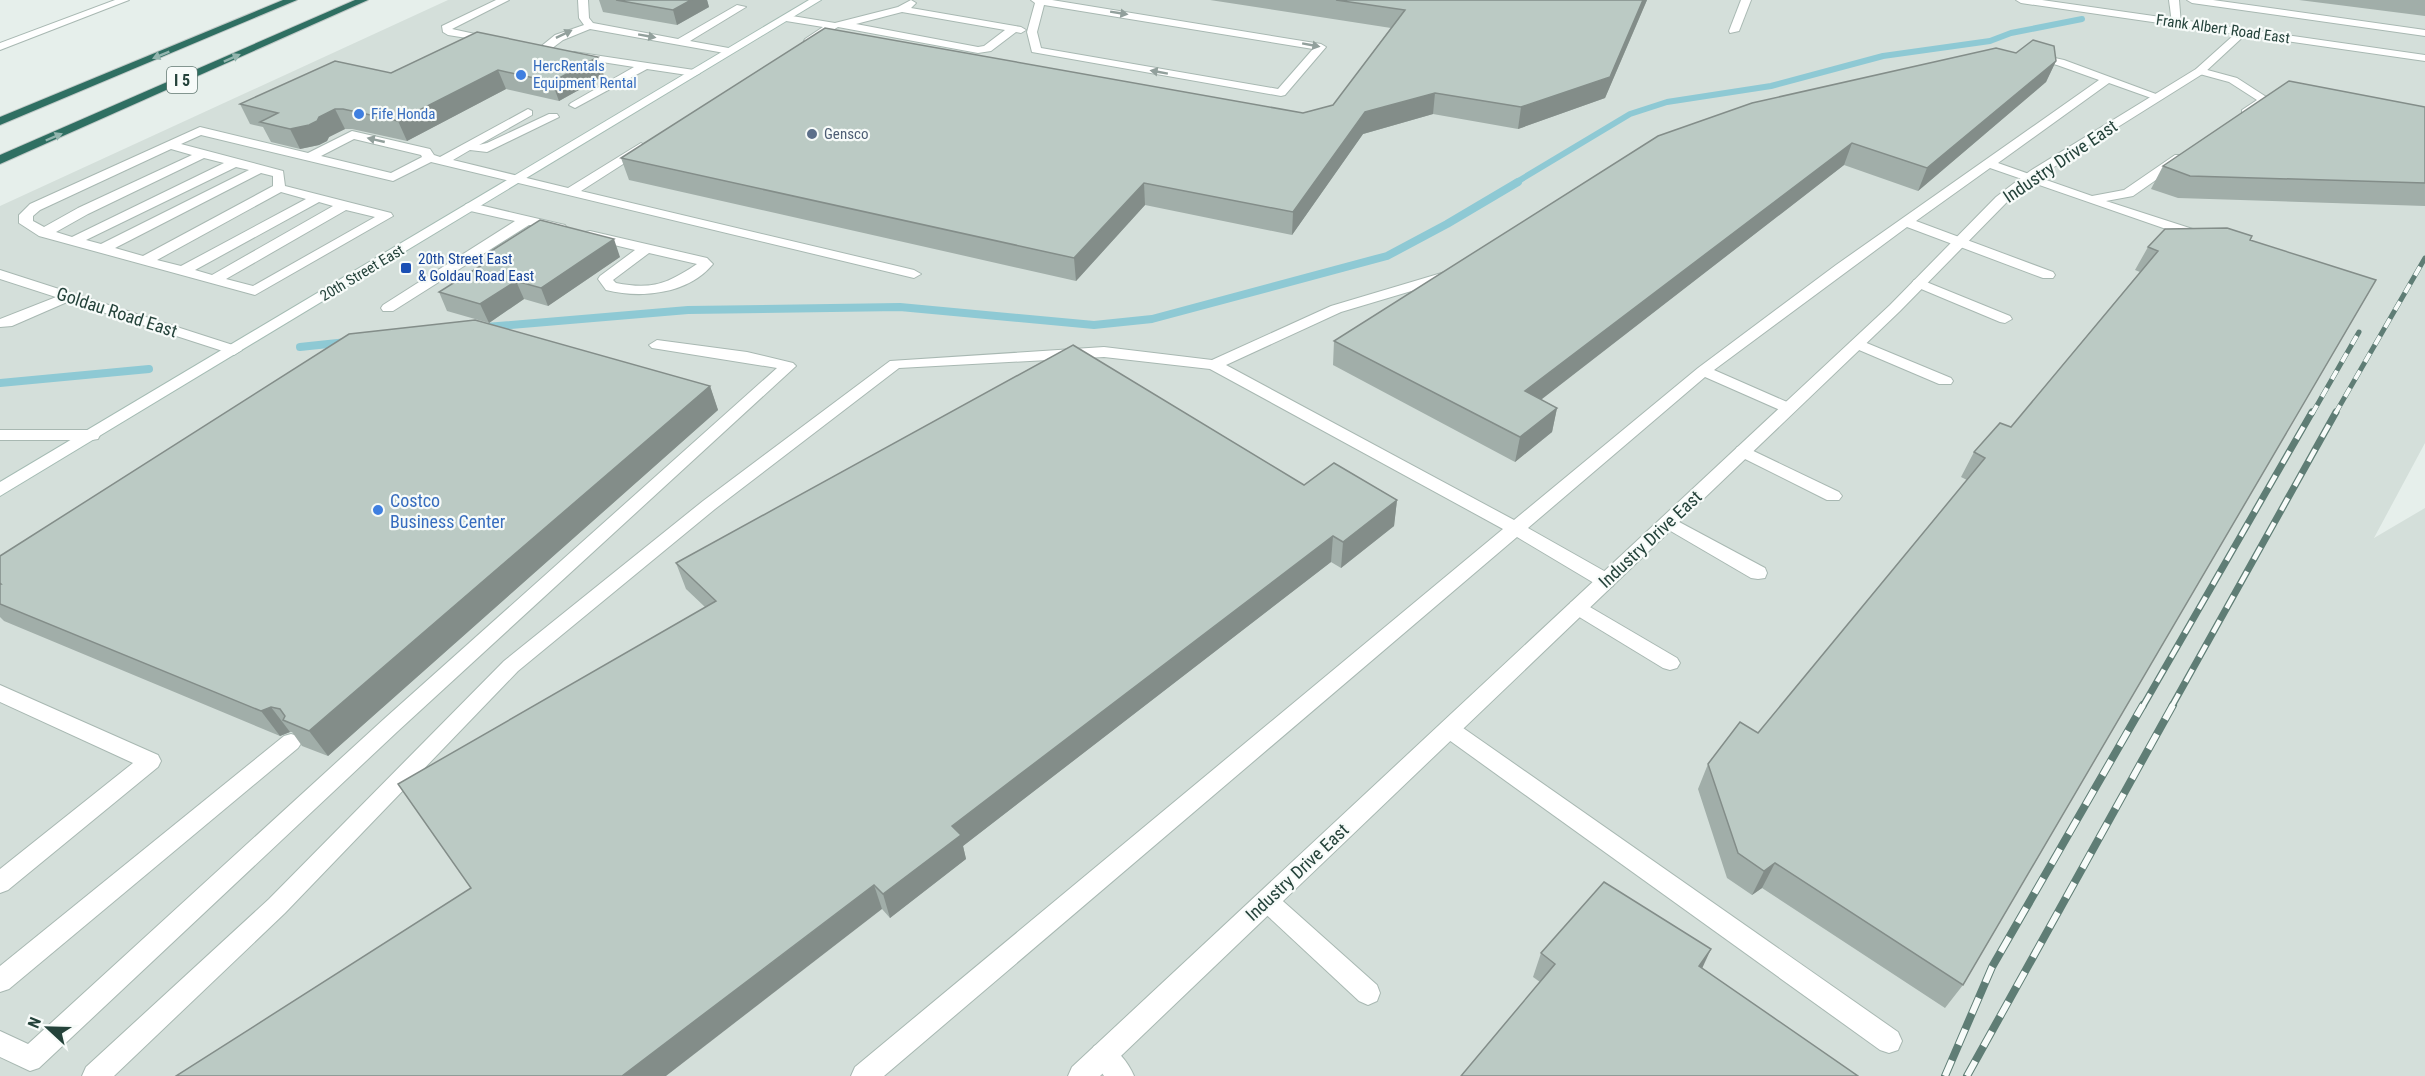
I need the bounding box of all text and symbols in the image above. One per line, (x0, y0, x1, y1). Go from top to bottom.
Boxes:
one-way arrow (1109, 9, 1128, 18)
street label: Frank Albert Road East (2155, 11, 2291, 47)
one-way arrow (556, 30, 573, 39)
one-way arrow (638, 32, 657, 41)
one-way arrow (1302, 41, 1321, 50)
one-way arrow (151, 50, 169, 60)
one-way arrow (223, 53, 241, 62)
place label: HercRentals Equipment Rental (533, 57, 637, 92)
road number: I 5 (167, 67, 197, 93)
one-way arrow (1150, 67, 1169, 76)
marker: HercRentals Equipment Rental (514, 68, 528, 82)
place label: Fife Honda (371, 105, 435, 123)
marker: Fife Honda (352, 107, 366, 121)
street label: Industry Drive East (1999, 115, 2121, 207)
place label: Gensco (824, 125, 868, 143)
marker: Gensco (805, 127, 819, 141)
one-way arrow (45, 132, 63, 142)
one-way arrow (366, 135, 385, 145)
street label: 20th Street East (317, 241, 407, 305)
place label: 20th Street East & Goldau Road East (418, 250, 534, 285)
marker: 20th Street East & Goldau Road East (399, 261, 413, 275)
street label: Goldau Road East (54, 283, 180, 341)
street label: Industry Drive East (1594, 486, 1706, 592)
place label: Costco Business Center (390, 490, 506, 532)
marker: Costco Business Center (371, 503, 385, 517)
street label: Industry Drive East (1241, 819, 1353, 925)
north arrow (18, 998, 78, 1058)
text: N (24, 1014, 45, 1031)

